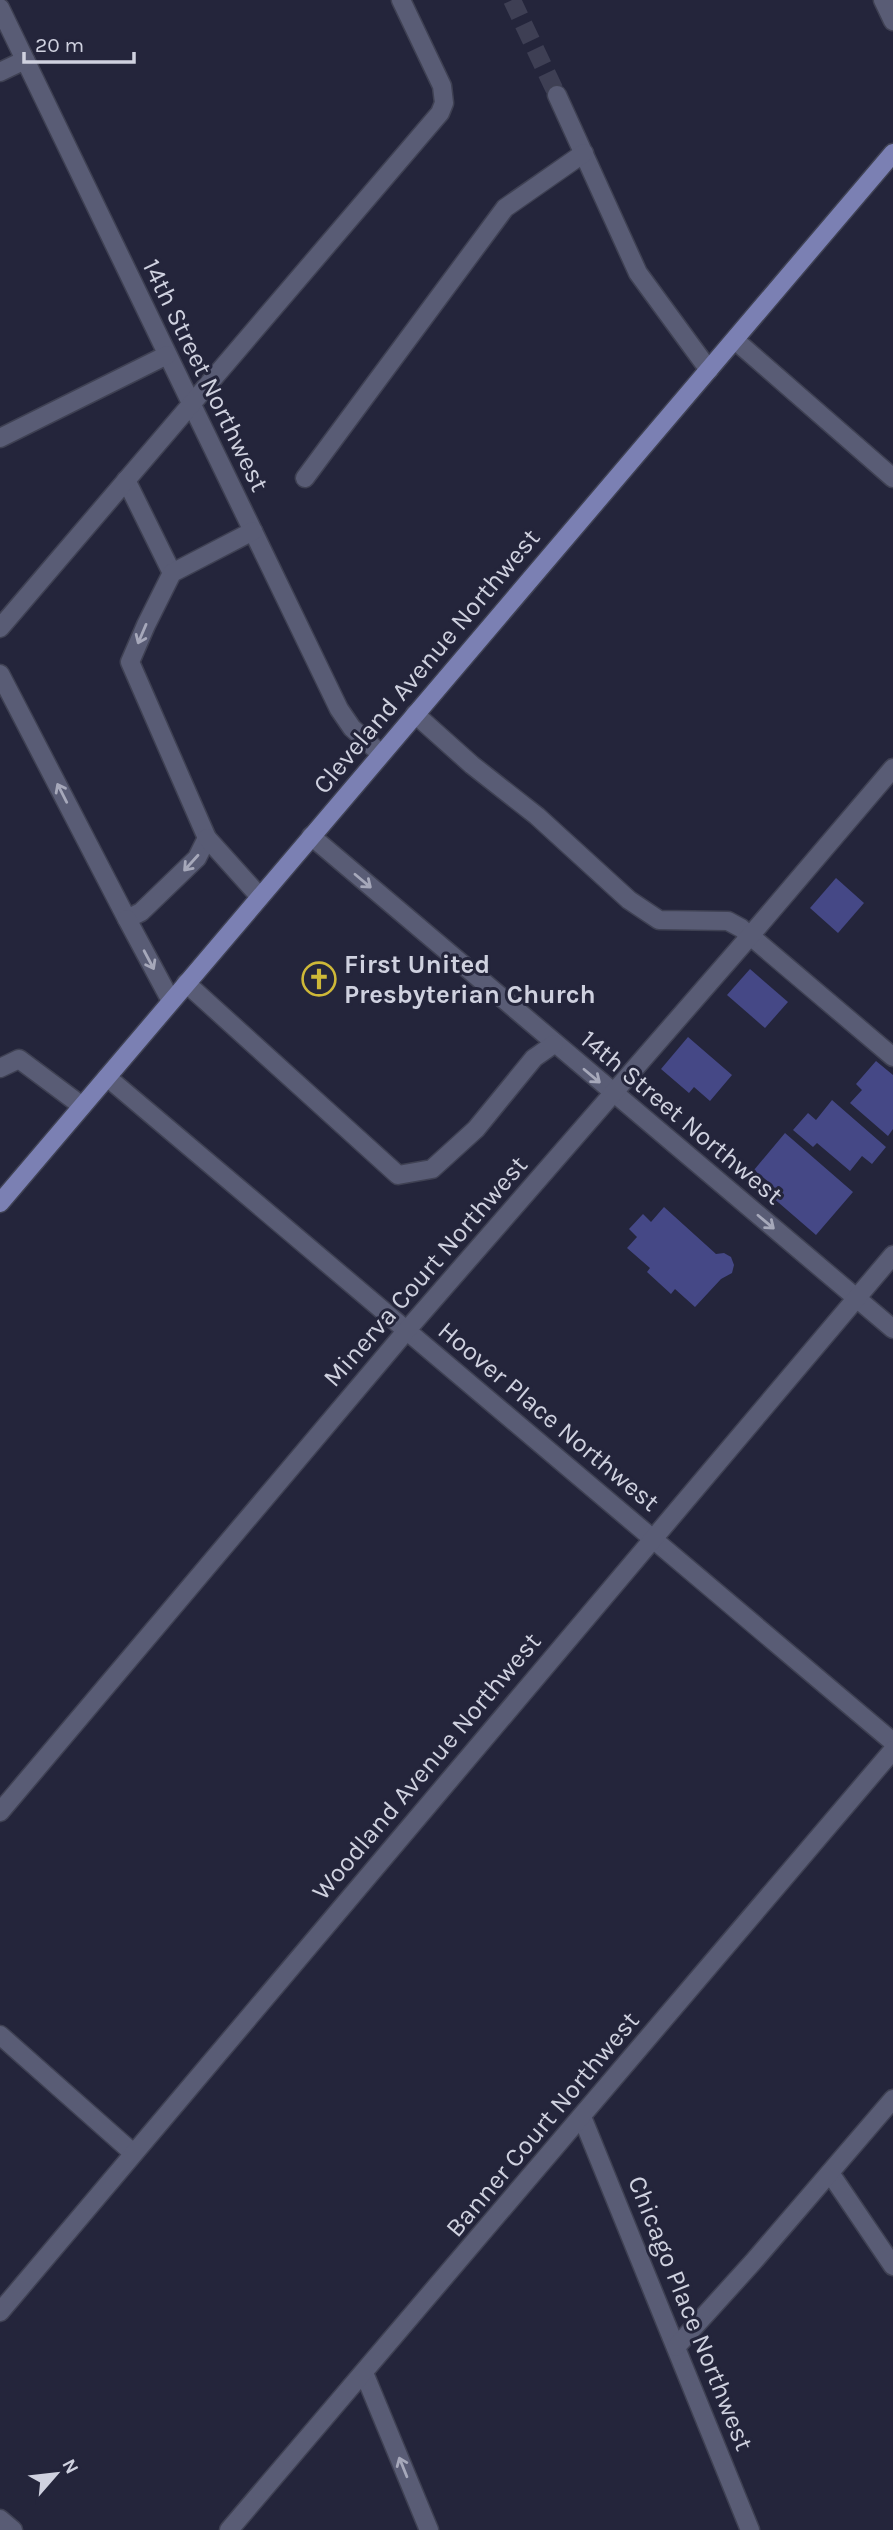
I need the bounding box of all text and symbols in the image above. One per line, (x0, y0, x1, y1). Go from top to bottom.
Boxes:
scale bar (24, 21, 135, 65)
text: 20 m (35, 33, 84, 57)
street label: 14th Street Northwest (136, 254, 275, 497)
street label: Cleveland Avenue Northwest (306, 522, 546, 800)
one-way arrow (135, 623, 148, 645)
one-way arrow (55, 783, 68, 804)
one-way arrow (183, 853, 200, 871)
one-way arrow (353, 873, 371, 889)
one-way arrow (143, 949, 156, 970)
place label: First United Presbyterian Church (344, 949, 596, 1010)
church icon: First United Presbyterian Church (300, 960, 338, 998)
street label: 14th Street Northwest (574, 1024, 789, 1211)
one-way arrow (583, 1068, 601, 1084)
street label: Minerva Court Northwest (317, 1149, 534, 1393)
one-way arrow (757, 1214, 775, 1230)
street label: Hoover Place Northwest (432, 1315, 666, 1518)
street label: Woodland Avenue Northwest (305, 1626, 547, 1906)
street label: Banner Court Northwest (439, 2005, 646, 2243)
street label: Chicago Place Northwest (621, 2171, 760, 2455)
north arrow (21, 2439, 91, 2509)
text: N (57, 2455, 83, 2478)
one-way arrow (395, 2457, 408, 2478)

